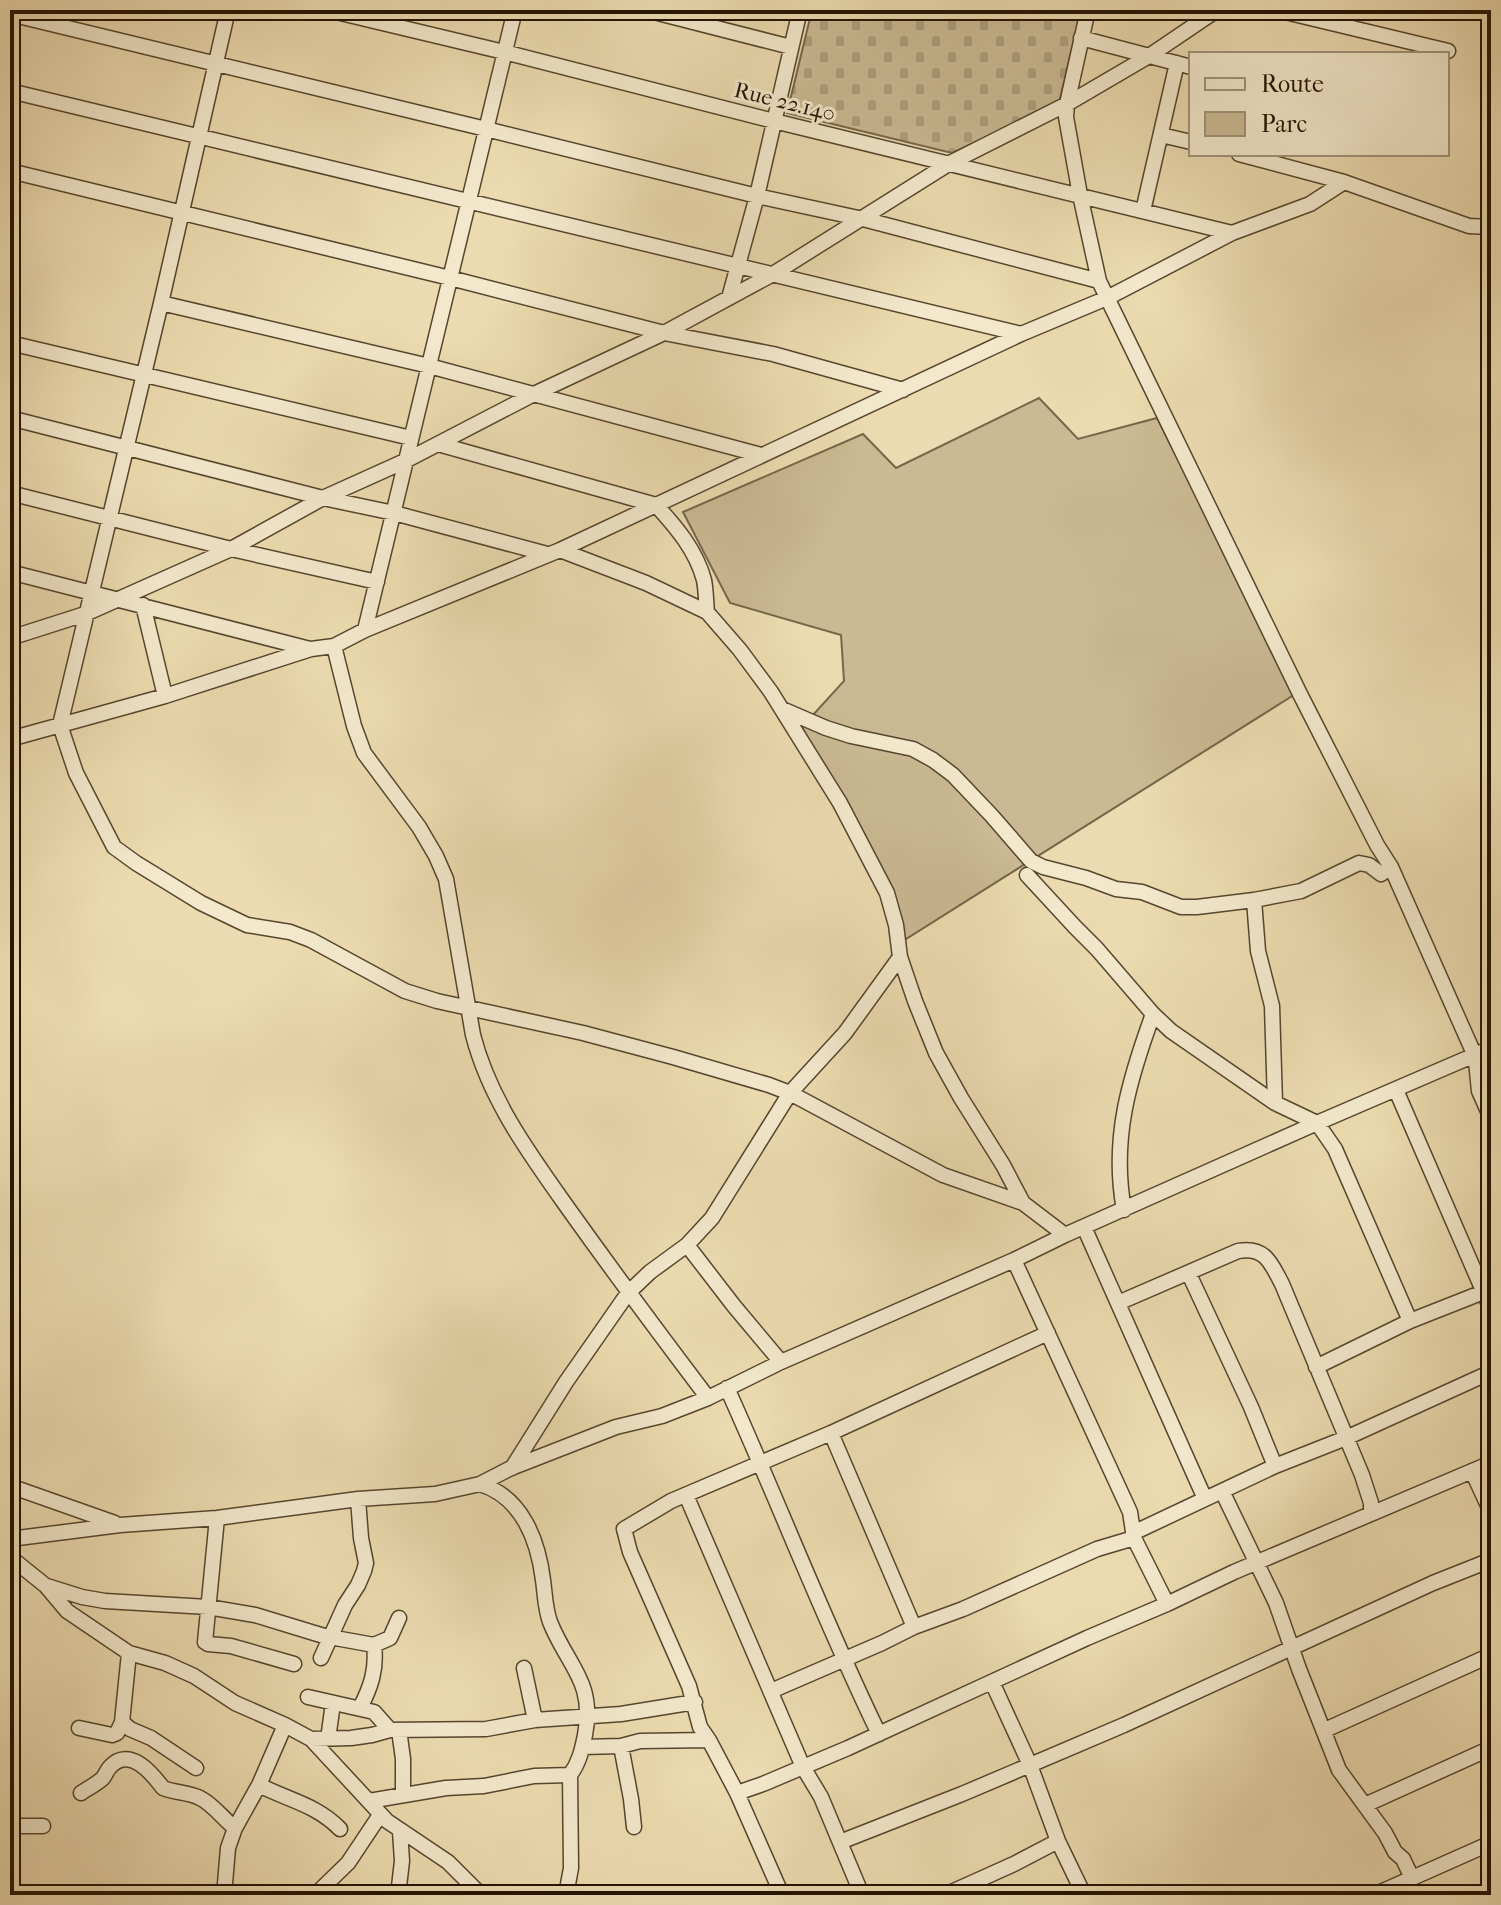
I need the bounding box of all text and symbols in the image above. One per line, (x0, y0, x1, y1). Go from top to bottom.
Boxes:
legend (1189, 52, 1449, 156)
text: Route (1261, 70, 1324, 98)
street label: Rue 22.140 (731, 77, 838, 127)
text: Parc (1261, 110, 1307, 138)

